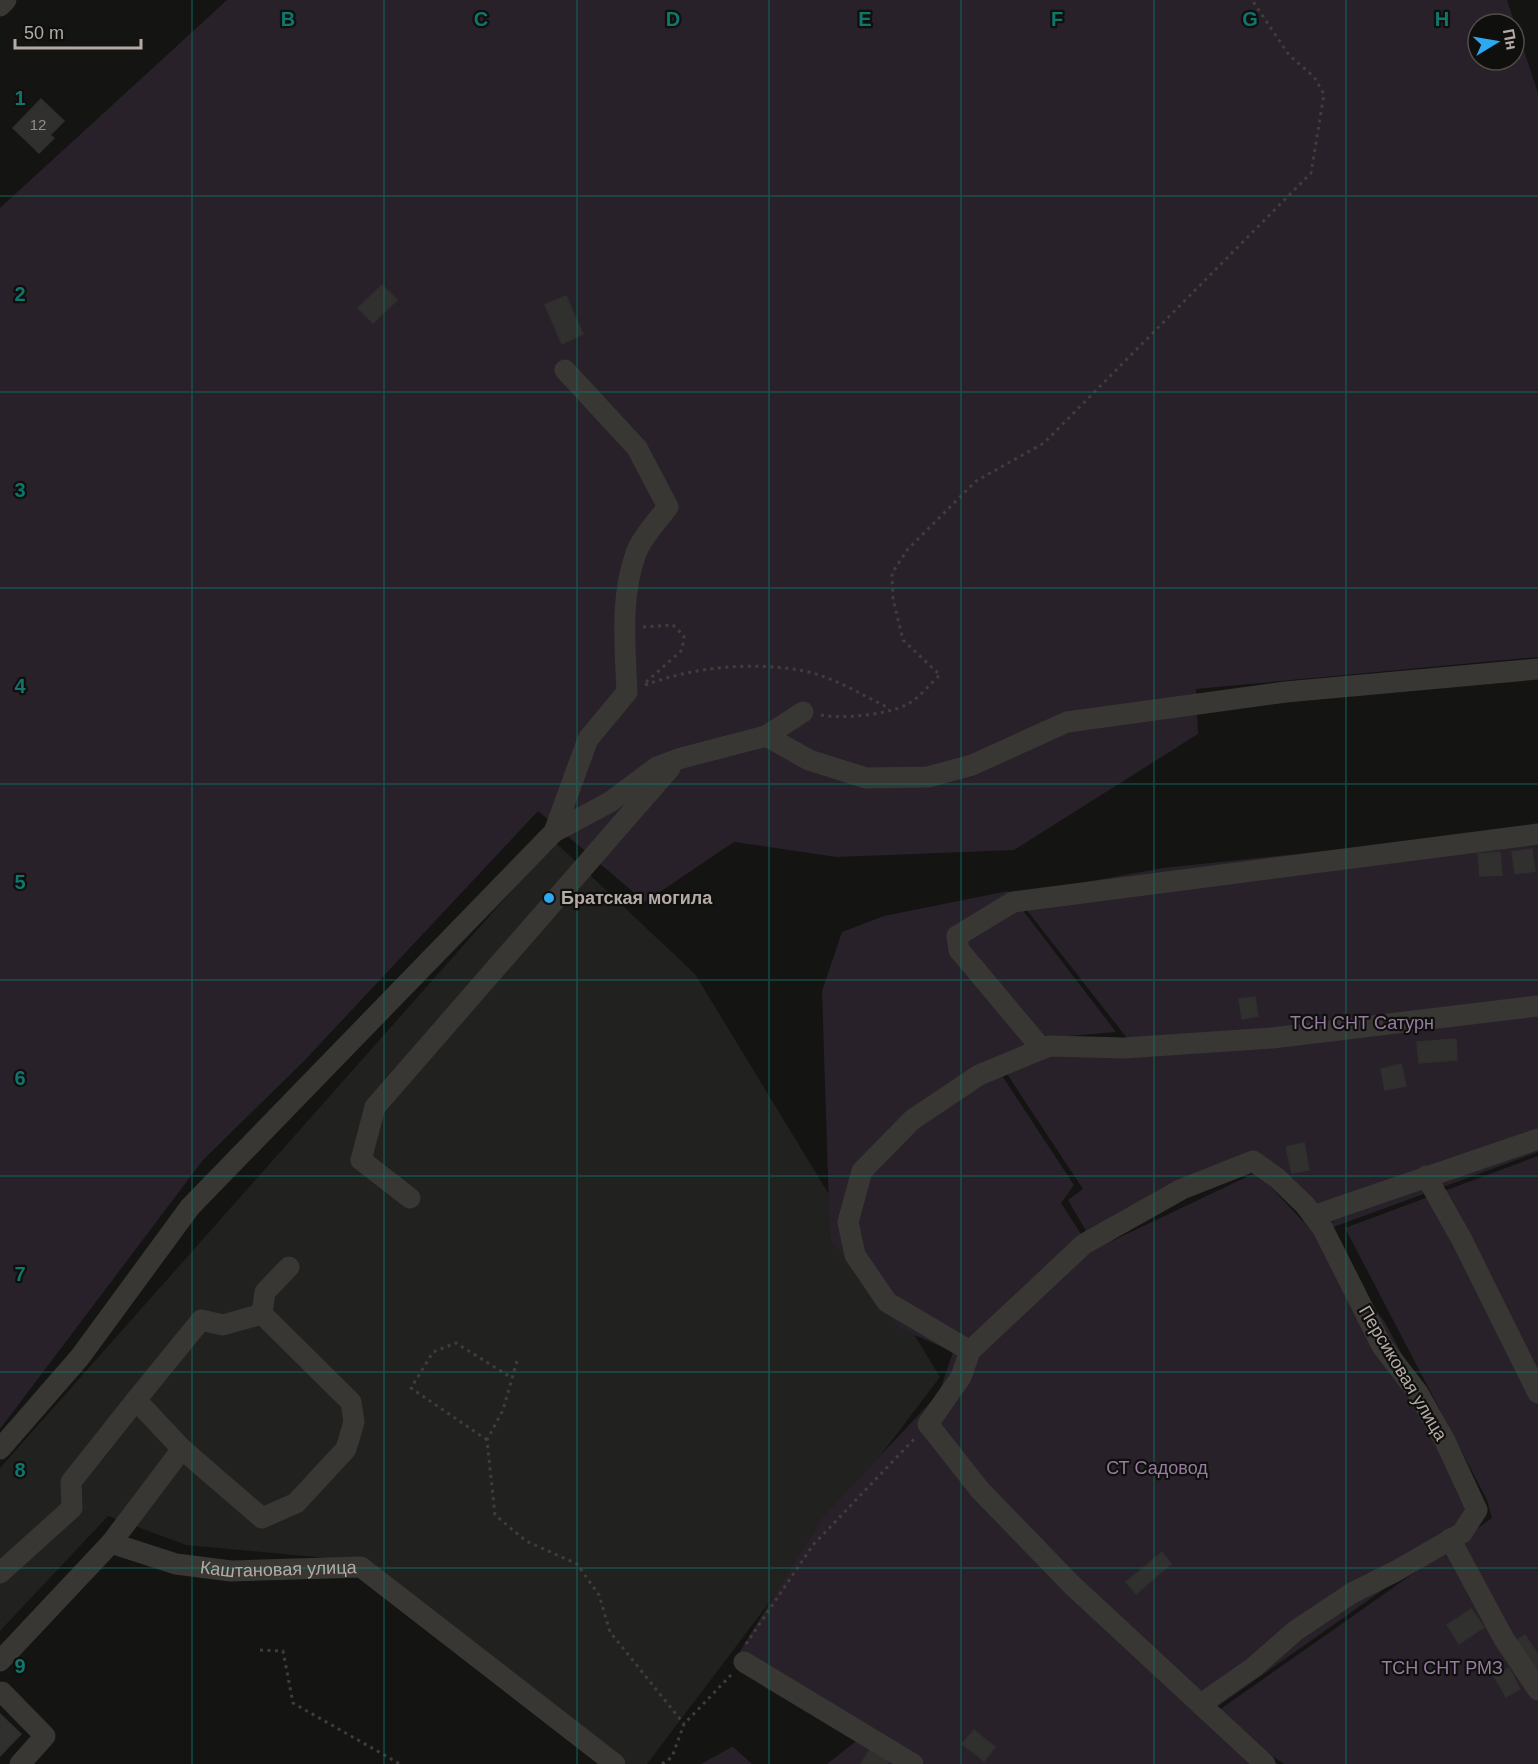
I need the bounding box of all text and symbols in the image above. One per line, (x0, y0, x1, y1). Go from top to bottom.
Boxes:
text: B (281, 8, 295, 30)
text: C (474, 8, 488, 30)
text: D (666, 8, 680, 30)
text: E (858, 8, 872, 30)
text: F (1051, 8, 1063, 30)
text: G (1242, 8, 1258, 30)
text: H (1435, 8, 1449, 30)
scale bar (15, 12, 141, 50)
north arrow (1466, 12, 1526, 72)
text: 50 m (24, 23, 64, 43)
text: Пн (1500, 27, 1521, 51)
text: 1 (14, 87, 26, 109)
house number: 12 (30, 116, 46, 133)
text: 2 (14, 283, 26, 305)
text: 3 (14, 479, 26, 501)
text: 4 (14, 675, 26, 697)
text: 5 (14, 871, 26, 893)
place label: Братская могила (561, 888, 713, 908)
marker: Братская могила (542, 891, 556, 905)
park label: ТСН СНТ Сатурн (1290, 1013, 1434, 1033)
text: 6 (14, 1067, 26, 1089)
text: 7 (14, 1263, 26, 1285)
street label: Персиковая улица (1355, 1302, 1452, 1445)
park label: СТ Садовод (1106, 1458, 1208, 1478)
text: 8 (14, 1459, 26, 1481)
street label: Каштановая улица (199, 1557, 358, 1581)
text: 9 (14, 1655, 26, 1677)
park label: ТСН СНТ РМЗ (1381, 1658, 1503, 1678)

